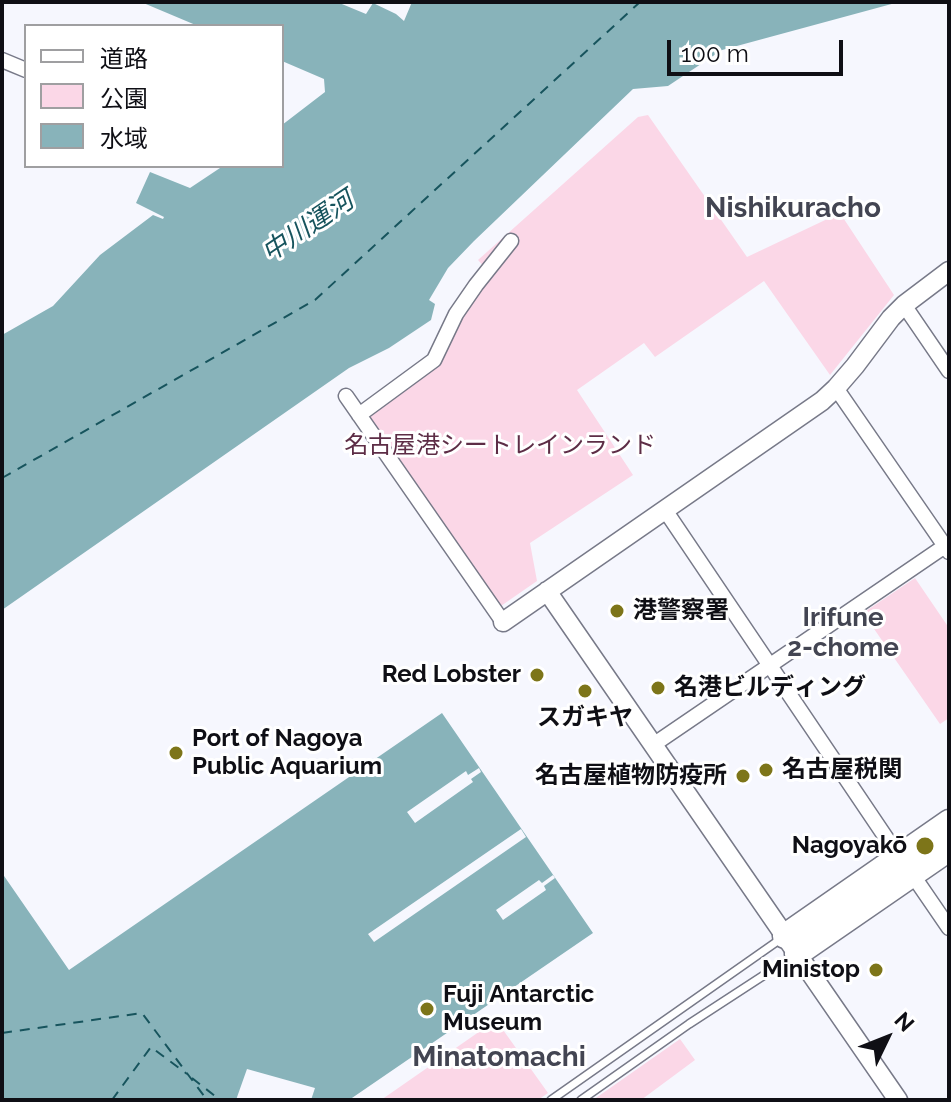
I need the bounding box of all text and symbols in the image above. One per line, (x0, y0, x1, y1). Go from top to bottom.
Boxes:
legend (24, 24, 284, 168)
scale bar (671, 24, 847, 74)
text: 100 m (681, 39, 749, 68)
text: 道路 (100, 44, 148, 73)
text: 公園 (100, 84, 148, 113)
text: 水域 (100, 124, 148, 153)
water label: 中川運河 (256, 185, 360, 269)
district label: Nishikuracho (705, 192, 881, 226)
park label: 名古屋港シートレインランド (344, 432, 656, 460)
place label: 港警察署 (633, 597, 729, 625)
marker: 港警察署 (608, 602, 626, 620)
district label: Irifune 2-chome (787, 602, 899, 664)
place label: Red Lobster (382, 661, 521, 689)
marker: Red Lobster (528, 666, 546, 684)
place label: 名港ビルディング (674, 674, 866, 702)
marker: 名港ビルディング (649, 679, 667, 697)
marker: スガキヤ (576, 682, 594, 700)
place label: スガキヤ (537, 704, 633, 732)
place label: Port of Nagoya Public Aquarium (192, 725, 382, 781)
marker: Port of Nagoya Public Aquarium (167, 744, 185, 762)
place label: 名古屋税関 (782, 756, 902, 784)
marker: 名古屋税関 (757, 761, 775, 779)
place label: 名古屋植物防疫所 (535, 762, 727, 790)
marker: 名古屋植物防疫所 (734, 767, 752, 785)
place label: Nagoyakō (792, 832, 907, 860)
marker: Nagoyakō (914, 835, 936, 857)
place label: Ministop (762, 956, 860, 984)
marker: Ministop (867, 961, 885, 979)
place label: Fuji Antarctic Museum (443, 981, 594, 1037)
north arrow (847, 998, 927, 1078)
marker: Fuji Antarctic Museum (418, 1000, 436, 1018)
text: N (889, 1007, 920, 1037)
district label: Minatomachi (412, 1041, 586, 1075)

